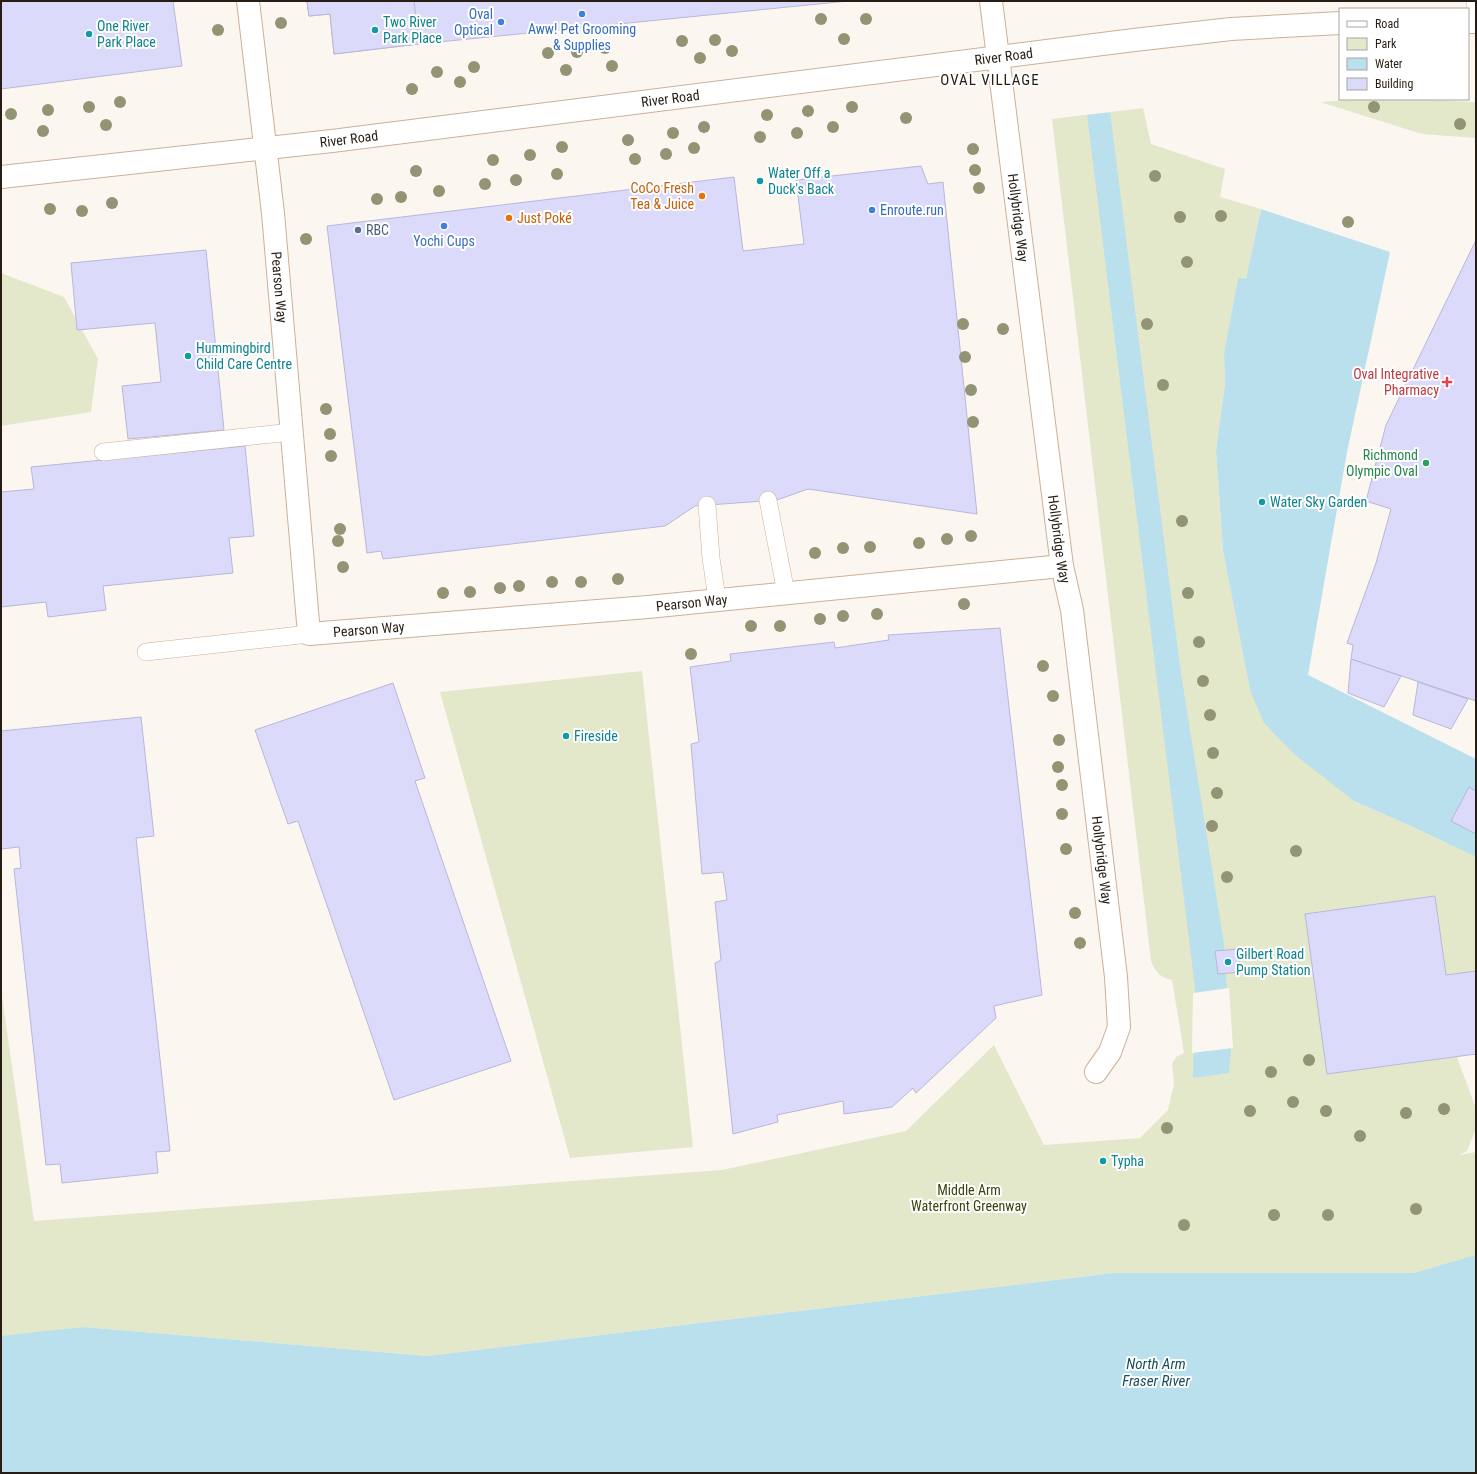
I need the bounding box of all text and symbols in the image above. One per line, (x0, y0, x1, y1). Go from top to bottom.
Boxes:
place label: Oval Optical (454, 6, 493, 38)
legend (1339, 8, 1469, 100)
marker: Aww! Pet Grooming & Supplies (577, 9, 587, 19)
place label: Two River Park Place (383, 14, 442, 46)
marker: Oval Optical (496, 17, 506, 27)
text: Road (1375, 17, 1399, 31)
place label: One River Park Place (97, 18, 156, 50)
place label: Aww! Pet Grooming & Supplies (528, 21, 636, 53)
marker: Two River Park Place (370, 25, 380, 35)
marker: One River Park Place (84, 29, 94, 39)
text: Park (1375, 37, 1397, 51)
street label: River Road (974, 45, 1034, 68)
text: Water (1375, 57, 1403, 71)
district label: OVAL VILLAGE (940, 71, 1040, 89)
text: Building (1375, 77, 1413, 91)
street label: River Road (640, 87, 701, 110)
street label: River Road (319, 127, 379, 150)
place label: Water Off a Duck's Back (768, 165, 835, 197)
street label: Hollybridge Way (1005, 173, 1032, 263)
marker: Water Off a Duck's Back (755, 176, 765, 186)
place label: CoCo Fresh Tea & Juice (630, 180, 694, 212)
marker: CoCo Fresh Tea & Juice (697, 191, 707, 201)
place label: Enroute.run (880, 202, 944, 218)
marker: Enroute.run (867, 205, 877, 215)
place label: Just Poké (517, 210, 572, 226)
marker: Just Poké (504, 213, 514, 223)
marker: Yochi Cups (439, 221, 449, 231)
place label: RBC (366, 222, 389, 238)
marker: RBC (353, 225, 363, 235)
place label: Yochi Cups (413, 233, 475, 249)
street label: Pearson Way (268, 251, 290, 324)
place label: Hummingbird Child Care Centre (196, 340, 292, 372)
marker: Hummingbird Child Care Centre (183, 351, 193, 361)
place label: Oval Integrative Pharmacy (1353, 366, 1439, 398)
marker: Oval Integrative Pharmacy (1442, 377, 1452, 387)
place label: Richmond Olympic Oval (1346, 447, 1418, 479)
marker: Richmond Olympic Oval (1421, 458, 1431, 468)
street label: Hollybridge Way (1045, 494, 1074, 585)
place label: Water Sky Garden (1270, 494, 1367, 510)
marker: Water Sky Garden (1257, 497, 1267, 507)
street label: Pearson Way (655, 591, 728, 614)
street label: Pearson Way (333, 618, 405, 640)
place label: Fireside (574, 728, 618, 744)
marker: Fireside (561, 731, 571, 741)
street label: Hollybridge Way (1089, 815, 1115, 905)
place label: Gilbert Road Pump Station (1236, 946, 1310, 978)
marker: Gilbert Road Pump Station (1223, 957, 1233, 967)
place label: Typha (1111, 1153, 1144, 1169)
marker: Typha (1098, 1156, 1108, 1166)
park label: Middle Arm Waterfront Greenway (911, 1182, 1027, 1214)
water label: North Arm Fraser River (1122, 1355, 1190, 1390)

